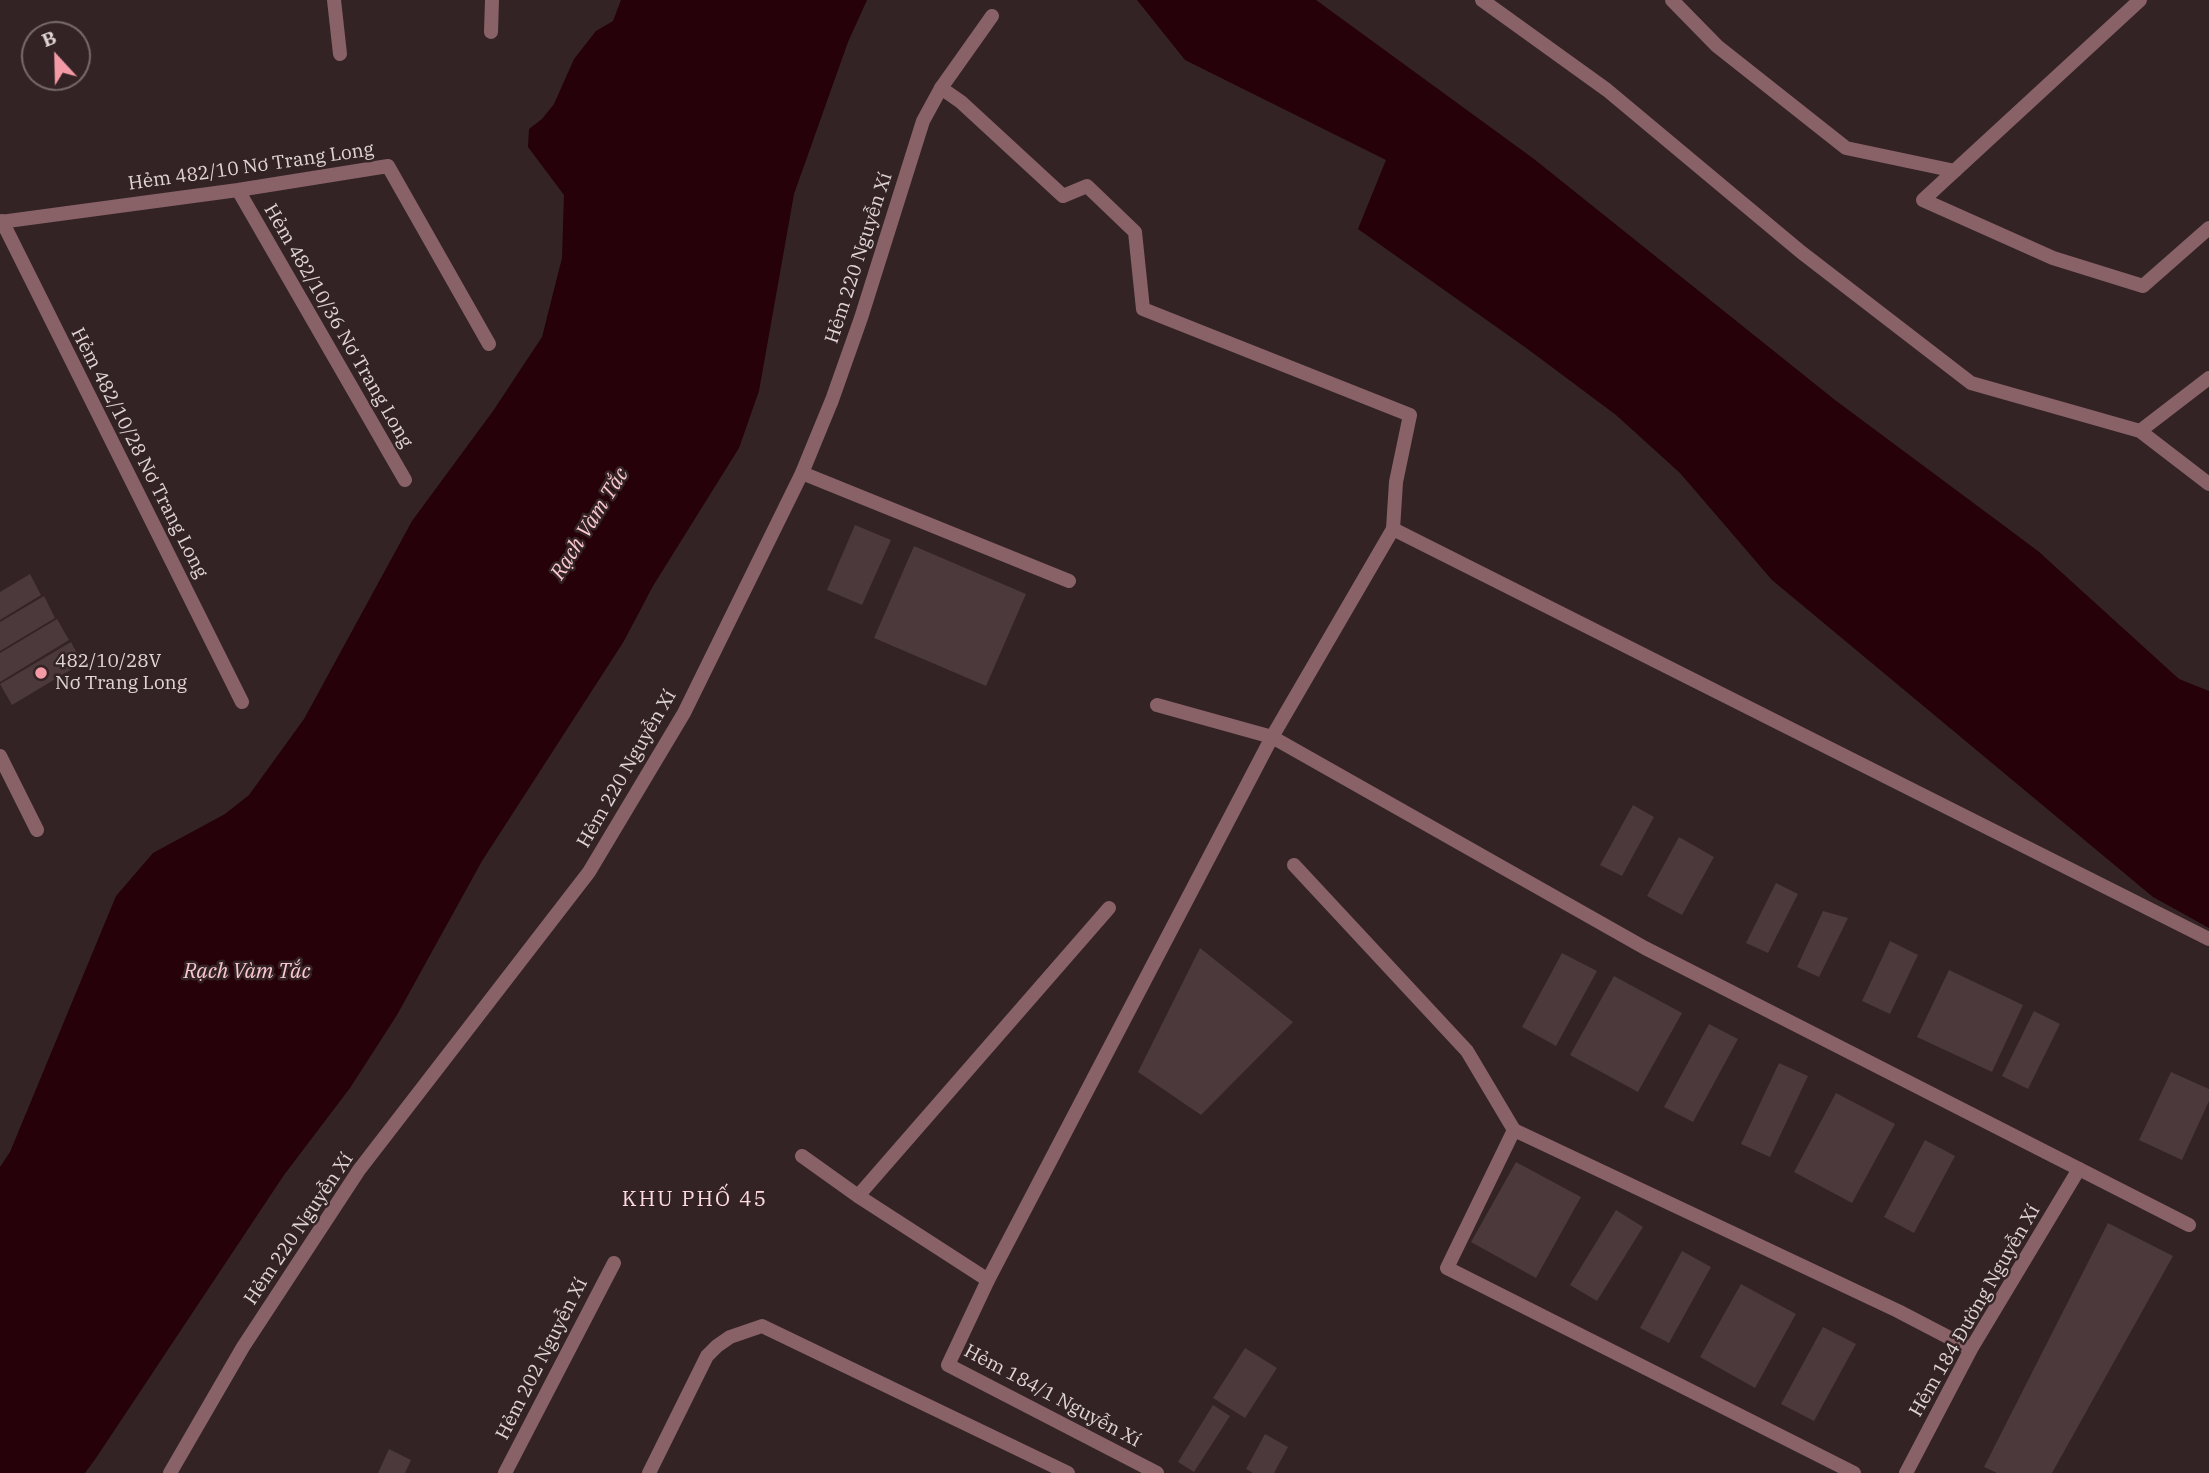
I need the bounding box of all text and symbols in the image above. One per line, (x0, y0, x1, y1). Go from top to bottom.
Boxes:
north arrow (21, 21, 91, 91)
text: B (38, 25, 60, 52)
street label: Hẻm 482/10 Nơ Trang Long (127, 138, 375, 196)
street label: Hẻm 220 Nguyễn Xí (821, 170, 897, 346)
street label: Hẻm 482/10/36 Nơ Trang Long (259, 200, 417, 452)
street label: Hẻm 482/10/28 Nơ Trang Long (66, 324, 212, 582)
water label: Rạch Vàm Tắc (546, 463, 634, 585)
place label: 482/10/28V Nơ Trang Long (55, 651, 187, 695)
marker: 482/10/28V Nơ Trang Long (33, 665, 49, 681)
street label: Hẻm 220 Nguyễn Xí (573, 686, 681, 852)
water label: Rạch Vàm Tắc (184, 959, 310, 985)
street label: Hẻm 220 Nguyễn Xí (240, 1149, 358, 1309)
district label: KHU PHỐ 45 (623, 1187, 767, 1213)
street label: Hẻm 184 Đường Nguyễn Xí (1905, 1201, 2045, 1421)
street label: Hẻm 202 Nguyễn Xí (491, 1274, 593, 1444)
street label: Hẻm 184/1 Nguyễn Xí (960, 1340, 1144, 1452)

